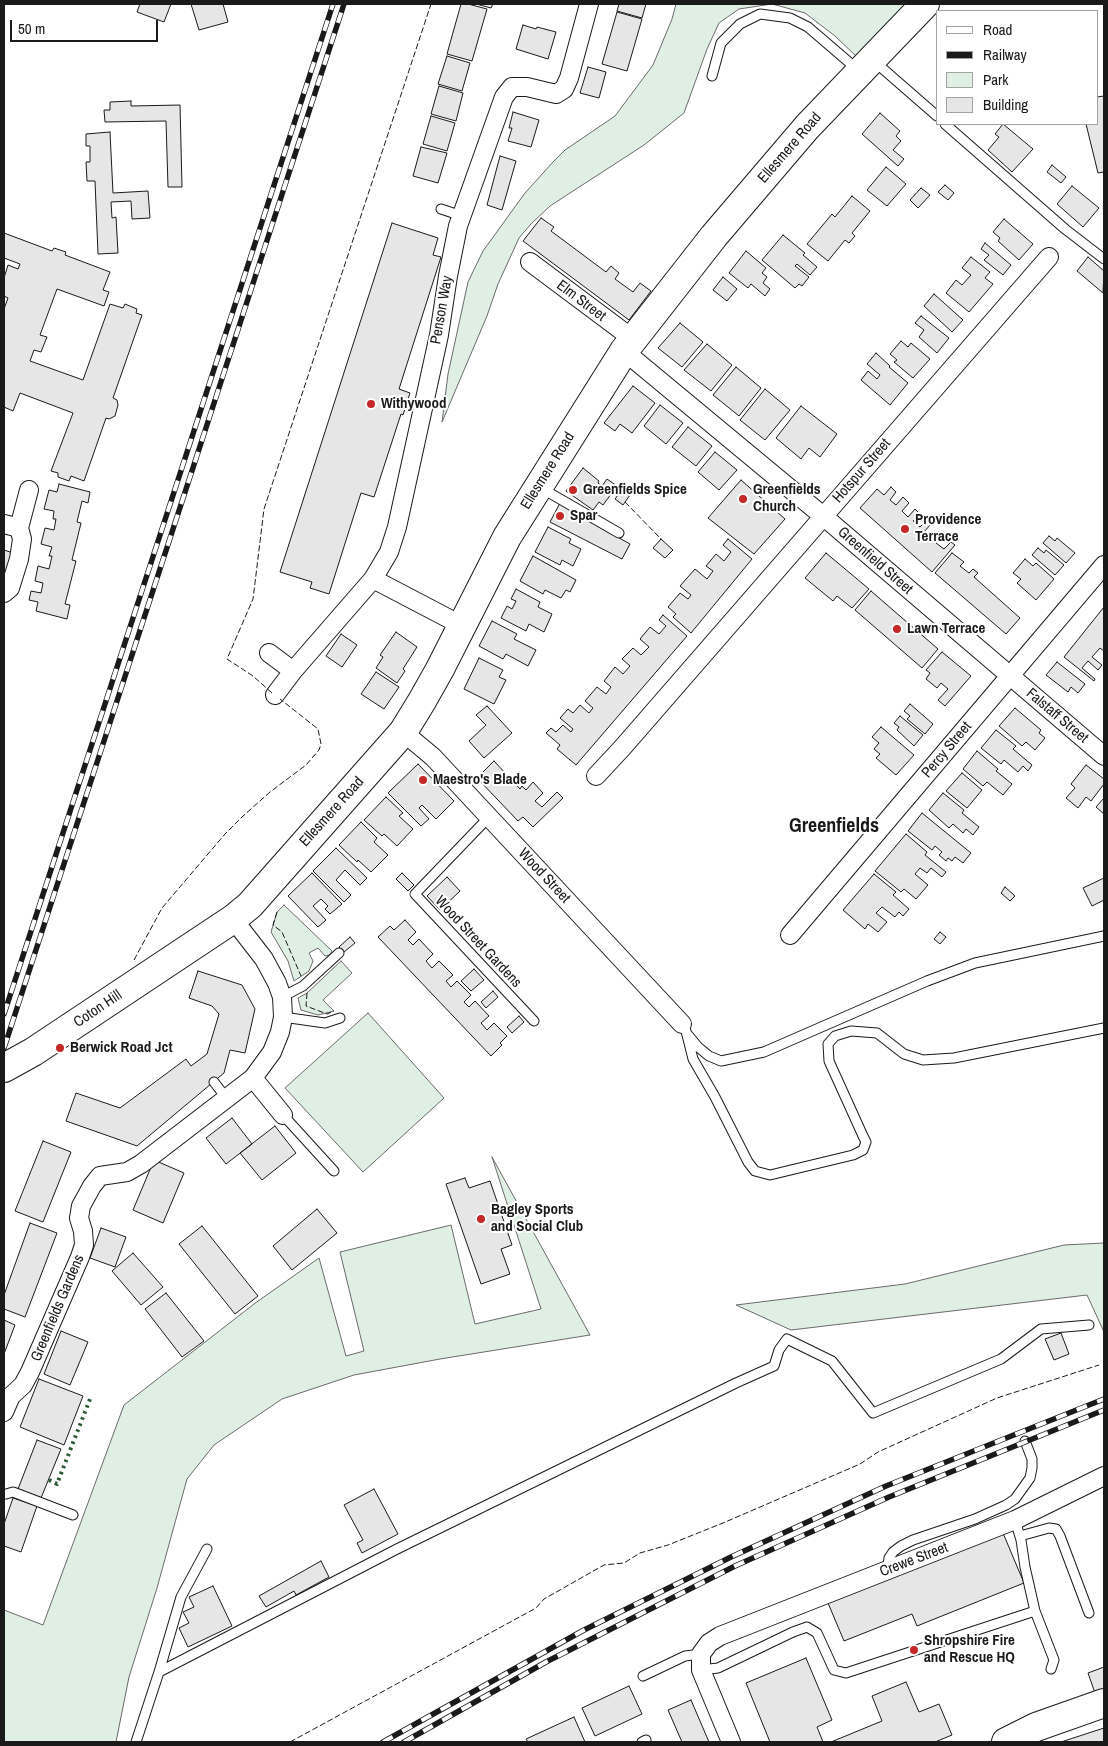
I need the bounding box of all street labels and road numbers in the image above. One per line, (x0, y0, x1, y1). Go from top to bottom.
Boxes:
street label: Ellesmere Road (755, 109, 825, 187)
street label: Penson Way (427, 274, 457, 346)
street label: Elm Street (553, 277, 609, 325)
street label: Ellesmere Road (517, 429, 579, 513)
street label: Hotspur Street (829, 435, 895, 507)
street label: Greenfield Street (834, 523, 916, 599)
street label: Falstaff Street (1022, 685, 1092, 747)
street label: Percy Street (918, 718, 976, 782)
street label: Ellesmere Road (296, 773, 368, 851)
street label: Wood Street (514, 845, 574, 907)
street label: Wood Street Gardens (431, 892, 525, 992)
street label: Coton Hill (71, 986, 125, 1032)
street label: Greenfields Gardens (27, 1252, 89, 1364)
street label: Crewe Street (877, 1539, 951, 1581)

